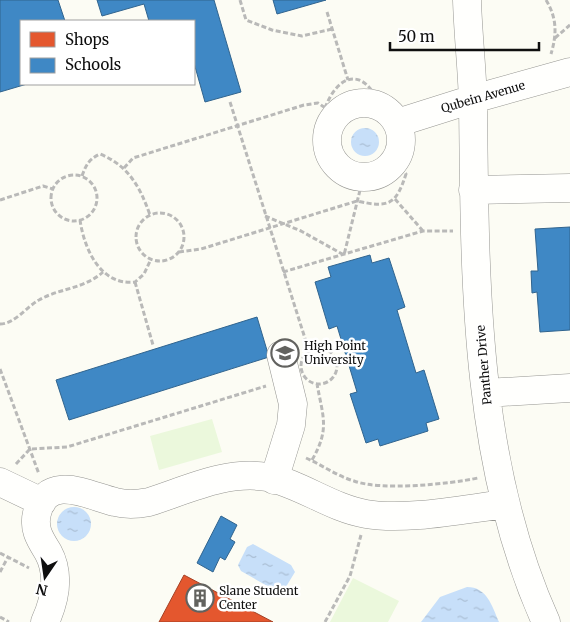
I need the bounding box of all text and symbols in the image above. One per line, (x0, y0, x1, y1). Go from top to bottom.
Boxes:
legend (20, 20, 195, 85)
scale bar (390, 20, 539, 52)
text: 50 m (398, 27, 435, 46)
text: Shops (65, 30, 109, 49)
text: Schools (65, 55, 121, 74)
street label: Qubein Avenue (439, 77, 527, 116)
street label: Panther Drive (473, 325, 494, 405)
school or university icon: High Point University (270, 338, 300, 368)
place label: High Point University (304, 338, 366, 367)
north arrow (20, 552, 70, 602)
text: N (35, 580, 49, 600)
building icon: Slane Student Center (185, 583, 215, 613)
place label: Slane Student Center (219, 583, 299, 612)

